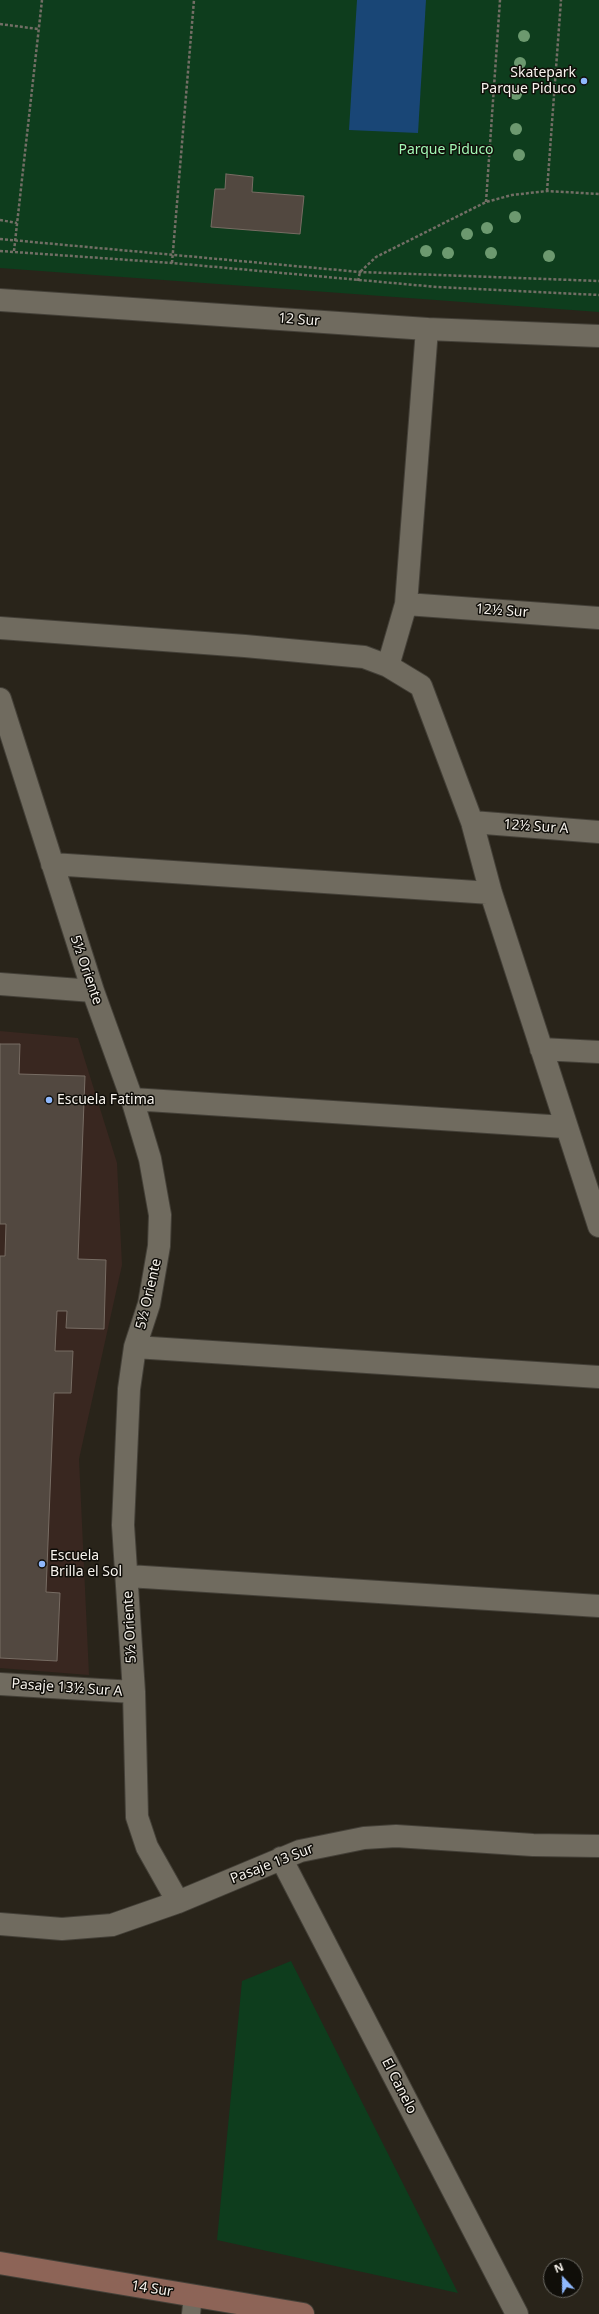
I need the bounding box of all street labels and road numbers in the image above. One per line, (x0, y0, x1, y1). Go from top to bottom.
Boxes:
street label: 12 Sur (278, 310, 320, 330)
street label: 12½ Sur (475, 601, 529, 621)
street label: 12½ Sur A (503, 816, 569, 838)
street label: 5½ Oriente (66, 933, 106, 1007)
street label: 5½ Oriente (133, 1257, 165, 1331)
street label: 5½ Oriente (120, 1590, 140, 1664)
street label: Pasaje 13½ Sur A (11, 1676, 123, 1700)
street label: Pasaje 13 Sur (228, 1840, 316, 1888)
street label: El Canelo (378, 2055, 420, 2117)
street label: 14 Sur (130, 2277, 174, 2301)

